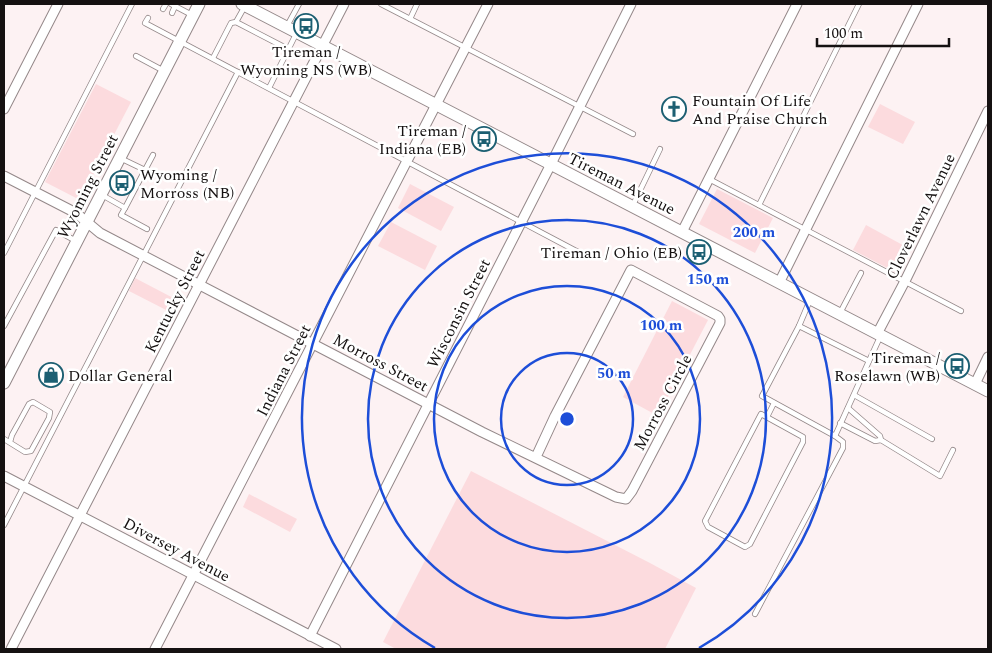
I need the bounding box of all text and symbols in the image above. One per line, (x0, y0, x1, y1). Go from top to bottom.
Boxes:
bus stop icon: Tireman / Wyoming NS (WB) (293, 13, 319, 39)
scale bar (817, 15, 950, 47)
text: 100 m (824, 22, 863, 45)
place label: Tireman / Wyoming NS (WB) (240, 40, 372, 82)
place label: Fountain Of Life And Praise Church (692, 89, 828, 131)
church icon: Fountain Of Life And Praise Church (661, 96, 687, 122)
place label: Tireman / Indiana (EB) (379, 119, 466, 161)
bus stop icon: Tireman / Indiana (EB) (471, 126, 497, 152)
street label: Wyoming Street (51, 130, 125, 243)
street label: Tireman Avenue (564, 147, 679, 221)
street label: Cloverlawn Avenue (880, 149, 962, 283)
place label: Wyoming / Morross (NB) (140, 163, 234, 205)
bus stop icon: Wyoming / Morross (NB) (109, 170, 135, 196)
text: 200 m (733, 221, 776, 244)
bus stop icon: Tireman / Ohio (EB) (686, 239, 712, 265)
place label: Tireman / Ohio (EB) (541, 241, 682, 265)
street label: Kentucky Street (139, 245, 211, 357)
street label: Wisconsin Street (421, 254, 497, 372)
text: 150 m (687, 268, 730, 291)
text: 100 m (640, 314, 683, 337)
street label: Indiana Street (250, 320, 318, 421)
street label: Morross Street (329, 328, 433, 398)
place label: Tireman / Roselawn (WB) (834, 346, 940, 388)
street label: Morross Circle (627, 350, 698, 455)
bus stop icon: Tireman / Roselawn (WB) (944, 353, 970, 379)
shop icon: Dollar General (38, 362, 64, 388)
text: 50 m (597, 362, 632, 385)
place label: Dollar General (68, 364, 173, 388)
centre of rings (558, 410, 576, 428)
street label: Diversey Avenue (119, 512, 234, 588)

